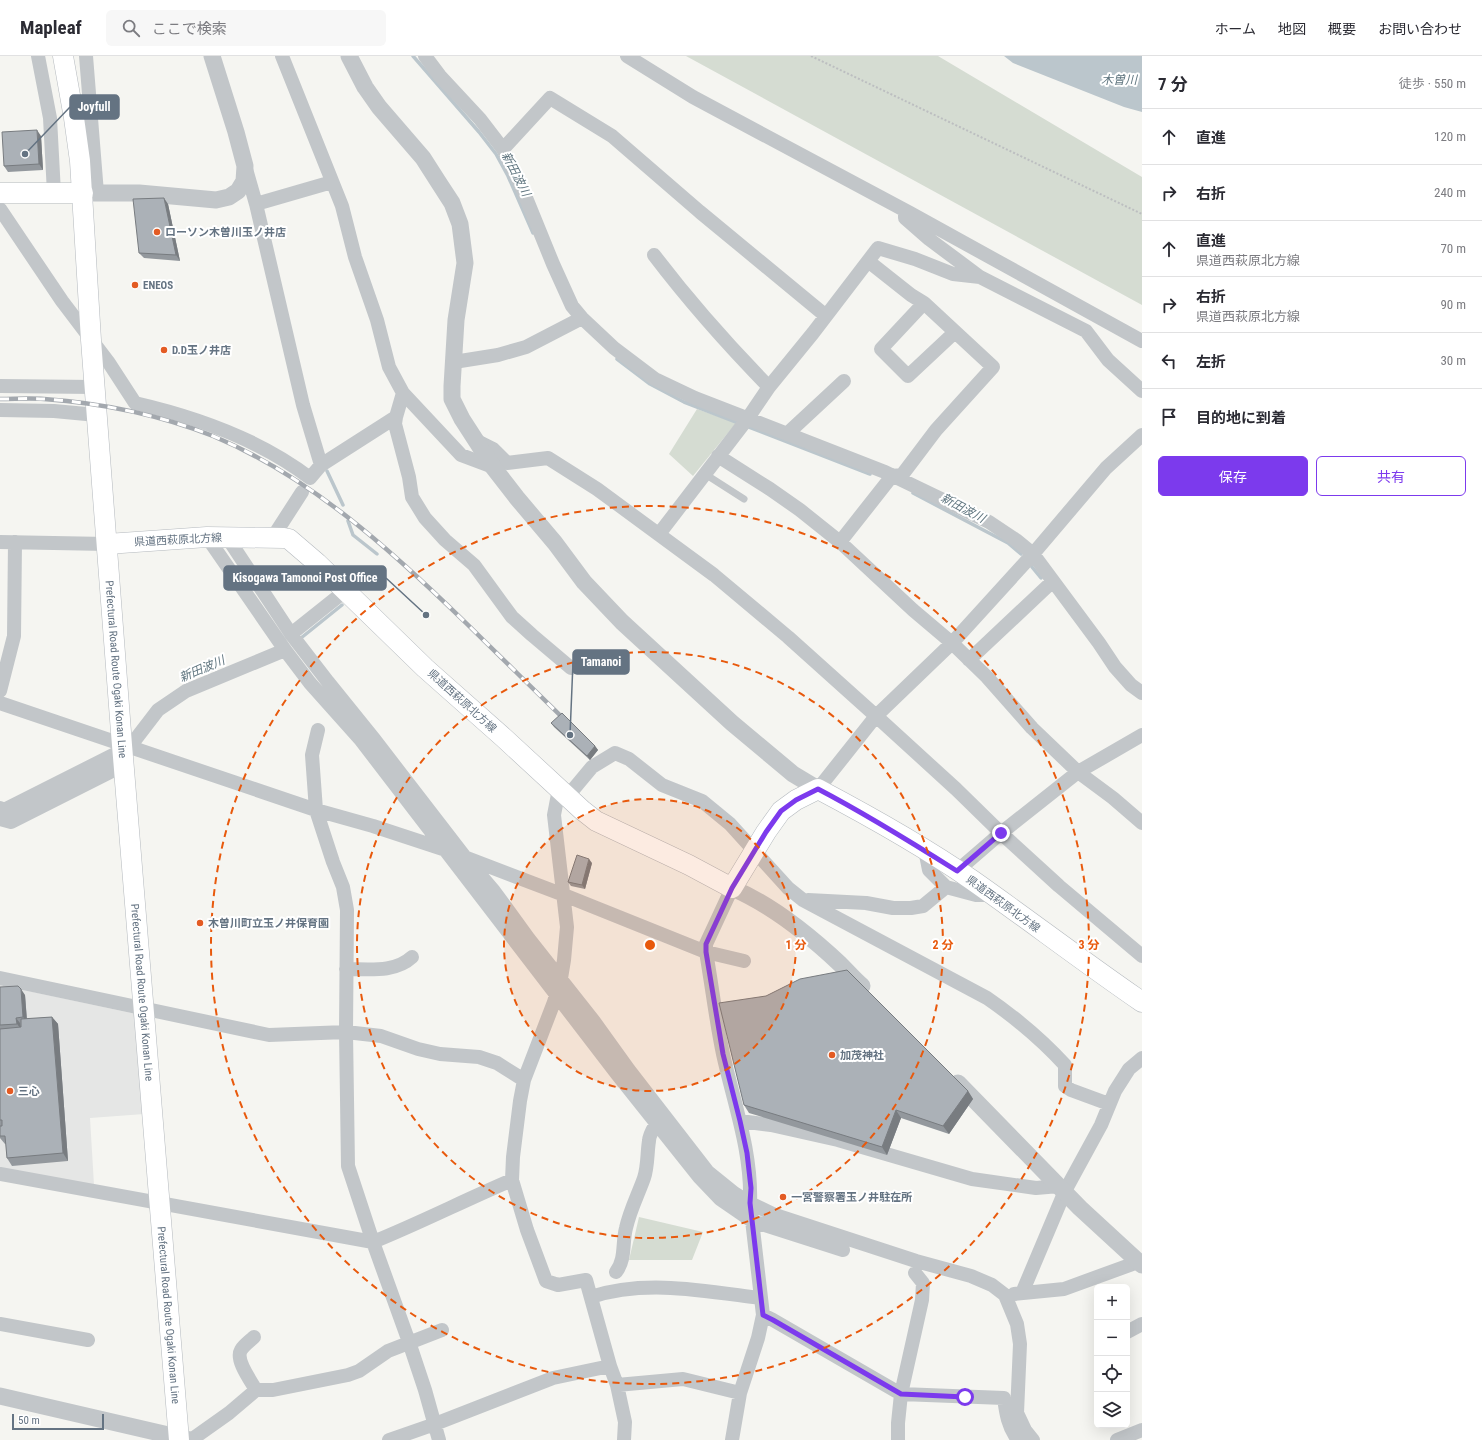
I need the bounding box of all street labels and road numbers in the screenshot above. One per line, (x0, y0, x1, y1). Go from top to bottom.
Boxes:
street label: 県道西萩原北方線 (134, 531, 222, 549)
street label: Prefectural Road Route Ogaki Konan Line (103, 580, 130, 759)
street label: 県道西萩原北方線 (425, 667, 499, 735)
street label: 県道西萩原北方線 (964, 873, 1042, 935)
street label: Prefectural Road Route Ogaki Konan Line (129, 903, 156, 1081)
street label: Prefectural Road Route Ogaki Konan Line (155, 1226, 183, 1404)

